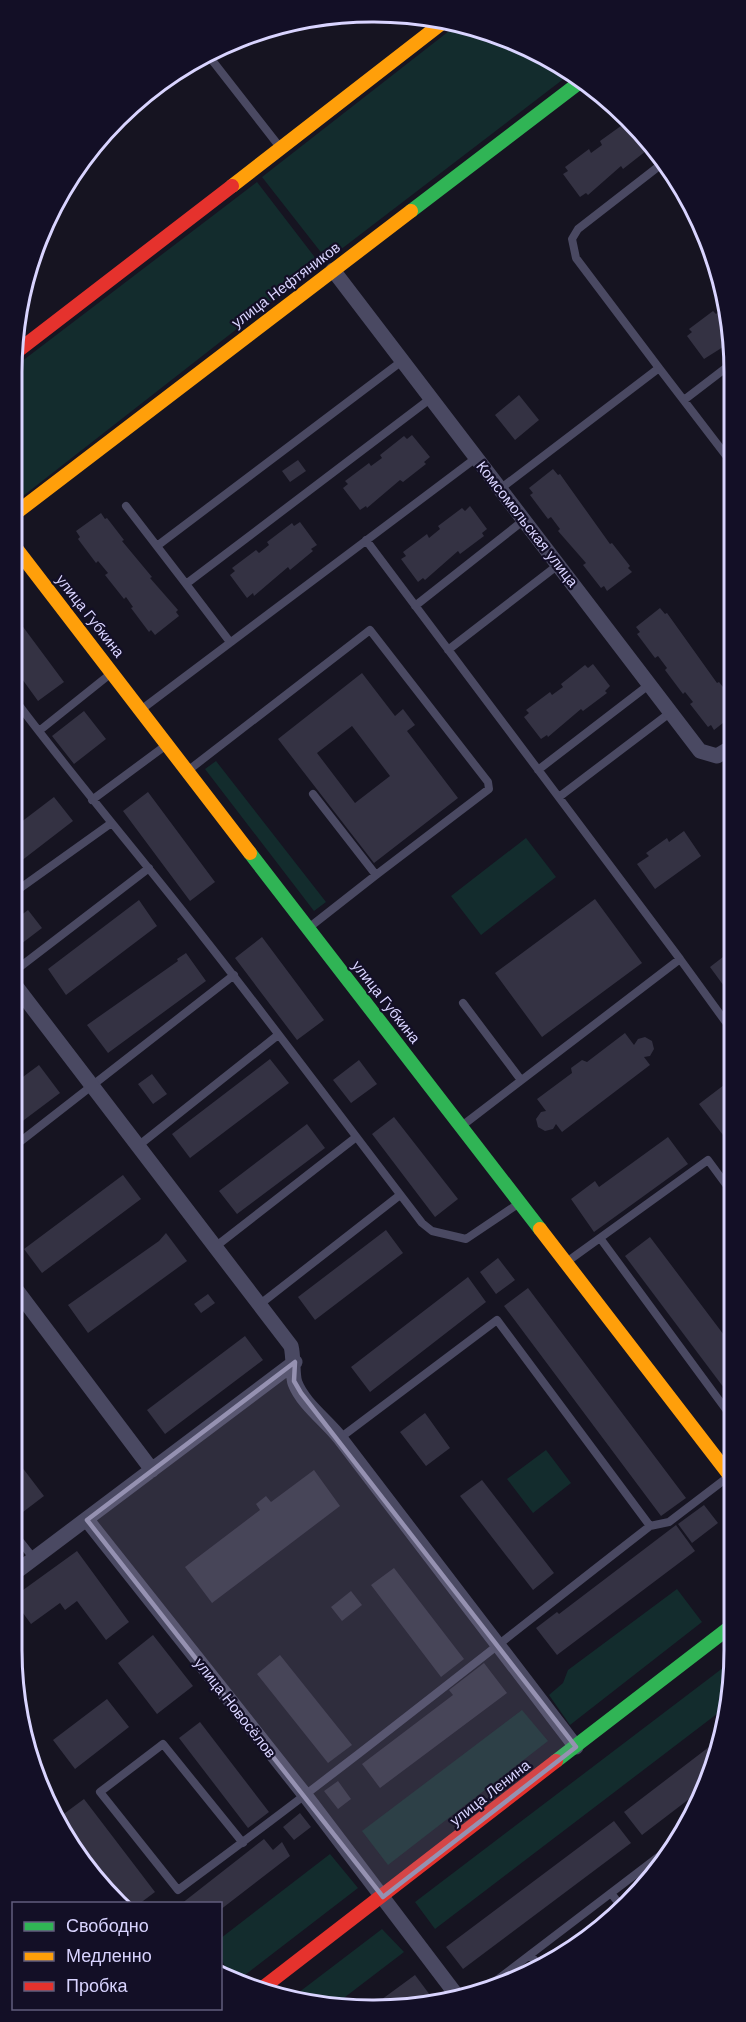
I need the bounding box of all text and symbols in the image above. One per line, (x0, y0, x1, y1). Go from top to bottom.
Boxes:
street label: улица Нефтяников (228, 238, 343, 331)
street label: Комсомольская улица (473, 458, 582, 590)
street label: улица Губкина (53, 571, 128, 661)
street label: улица Губкина (349, 957, 424, 1047)
street label: улица Новосёлов (191, 1654, 280, 1761)
street label: улица Ленина (446, 1756, 534, 1829)
legend (12, 1902, 222, 2010)
text: Свободно (66, 1916, 149, 1936)
text: Медленно (66, 1946, 152, 1966)
text: Пробка (66, 1976, 129, 1996)

